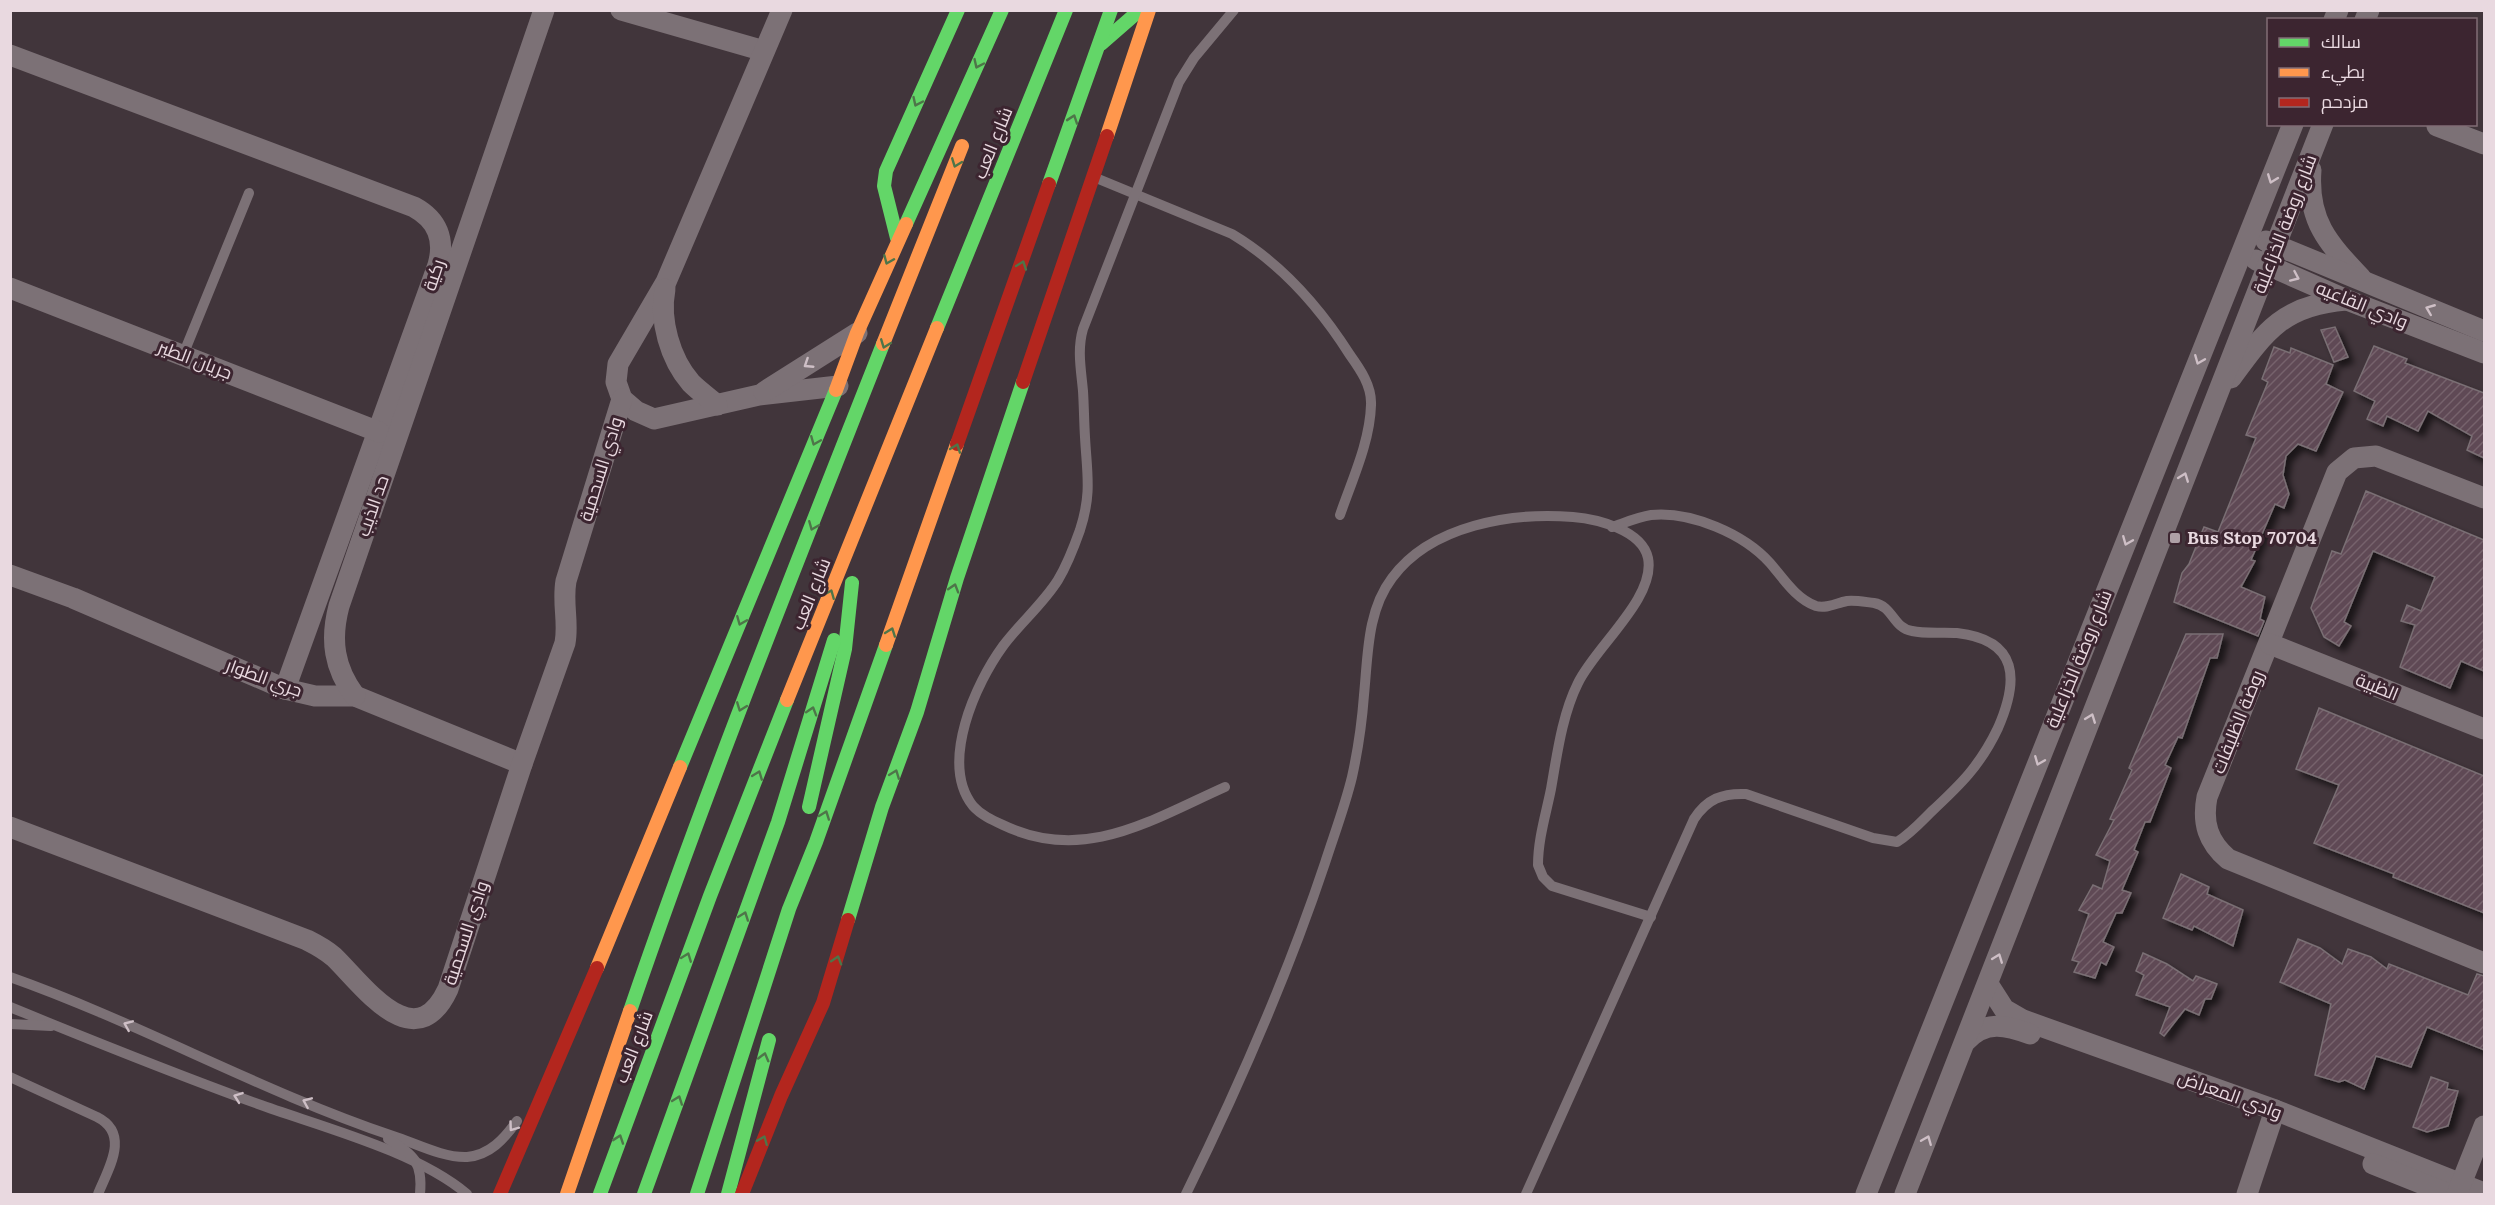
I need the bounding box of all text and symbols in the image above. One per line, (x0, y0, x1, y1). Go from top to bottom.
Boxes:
legend (2267, 18, 2477, 126)
text: سالك (2321, 30, 2361, 53)
one-way arrow (973, 57, 985, 68)
text: بطيء (2321, 60, 2365, 86)
text: مزدحم (2321, 90, 2369, 114)
one-way arrow (913, 96, 925, 107)
street label: شارع العب (968, 103, 1018, 183)
one-way arrow (1065, 114, 1078, 125)
street label: شارع روضة الخزاعلية (2247, 151, 2323, 297)
one-way arrow (950, 157, 963, 168)
one-way arrow (2266, 173, 2279, 184)
one-way arrow (883, 254, 895, 265)
street label: ركية (418, 256, 449, 293)
one-way arrow (1014, 260, 1027, 270)
one-way arrow (2289, 270, 2300, 282)
street label: وادي القاعيه (2312, 276, 2412, 336)
one-way arrow (2425, 304, 2436, 316)
street label: جريان الطير (154, 335, 236, 384)
one-way arrow (879, 339, 892, 349)
one-way arrow (2194, 354, 2206, 365)
one-way arrow (804, 357, 815, 368)
street label: وادي السحمية (574, 414, 630, 525)
one-way arrow (810, 435, 822, 446)
one-way arrow (949, 443, 962, 454)
street label: حد الذيب (351, 472, 394, 540)
one-way arrow (2177, 473, 2190, 483)
one-way arrow (808, 520, 820, 531)
place label: Bus Stop 70704 (2187, 526, 2317, 549)
marker: Bus Stop 70704 (2168, 531, 2182, 545)
one-way arrow (2122, 535, 2134, 546)
street label: شارع العب (786, 554, 836, 634)
one-way arrow (947, 583, 959, 594)
street label: شارع روضة الخزاعلية (2040, 586, 2118, 732)
one-way arrow (823, 589, 835, 600)
one-way arrow (736, 615, 748, 626)
one-way arrow (883, 627, 896, 638)
street label: جري الطوار (221, 653, 305, 705)
street label: روضة الظليفات (2206, 667, 2269, 777)
street label: الظبية (2352, 668, 2402, 705)
one-way arrow (735, 701, 748, 712)
one-way arrow (805, 706, 817, 717)
one-way arrow (2084, 713, 2096, 724)
one-way arrow (2033, 755, 2046, 766)
one-way arrow (888, 769, 900, 780)
one-way arrow (751, 770, 763, 781)
one-way arrow (818, 811, 830, 822)
street label: وادي السحمية (438, 878, 496, 989)
one-way arrow (737, 912, 749, 923)
one-way arrow (680, 952, 693, 962)
one-way arrow (1990, 954, 2003, 964)
one-way arrow (830, 955, 842, 966)
street label: شارع العب (609, 1007, 659, 1087)
one-way arrow (123, 1020, 134, 1032)
one-way arrow (757, 1052, 769, 1063)
street label: وادي المعراض (2174, 1065, 2285, 1127)
one-way arrow (233, 1092, 244, 1104)
one-way arrow (670, 1095, 683, 1106)
one-way arrow (303, 1097, 314, 1109)
one-way arrow (509, 1121, 520, 1132)
one-way arrow (612, 1134, 625, 1145)
one-way arrow (756, 1135, 768, 1146)
one-way arrow (1920, 1135, 1932, 1146)

